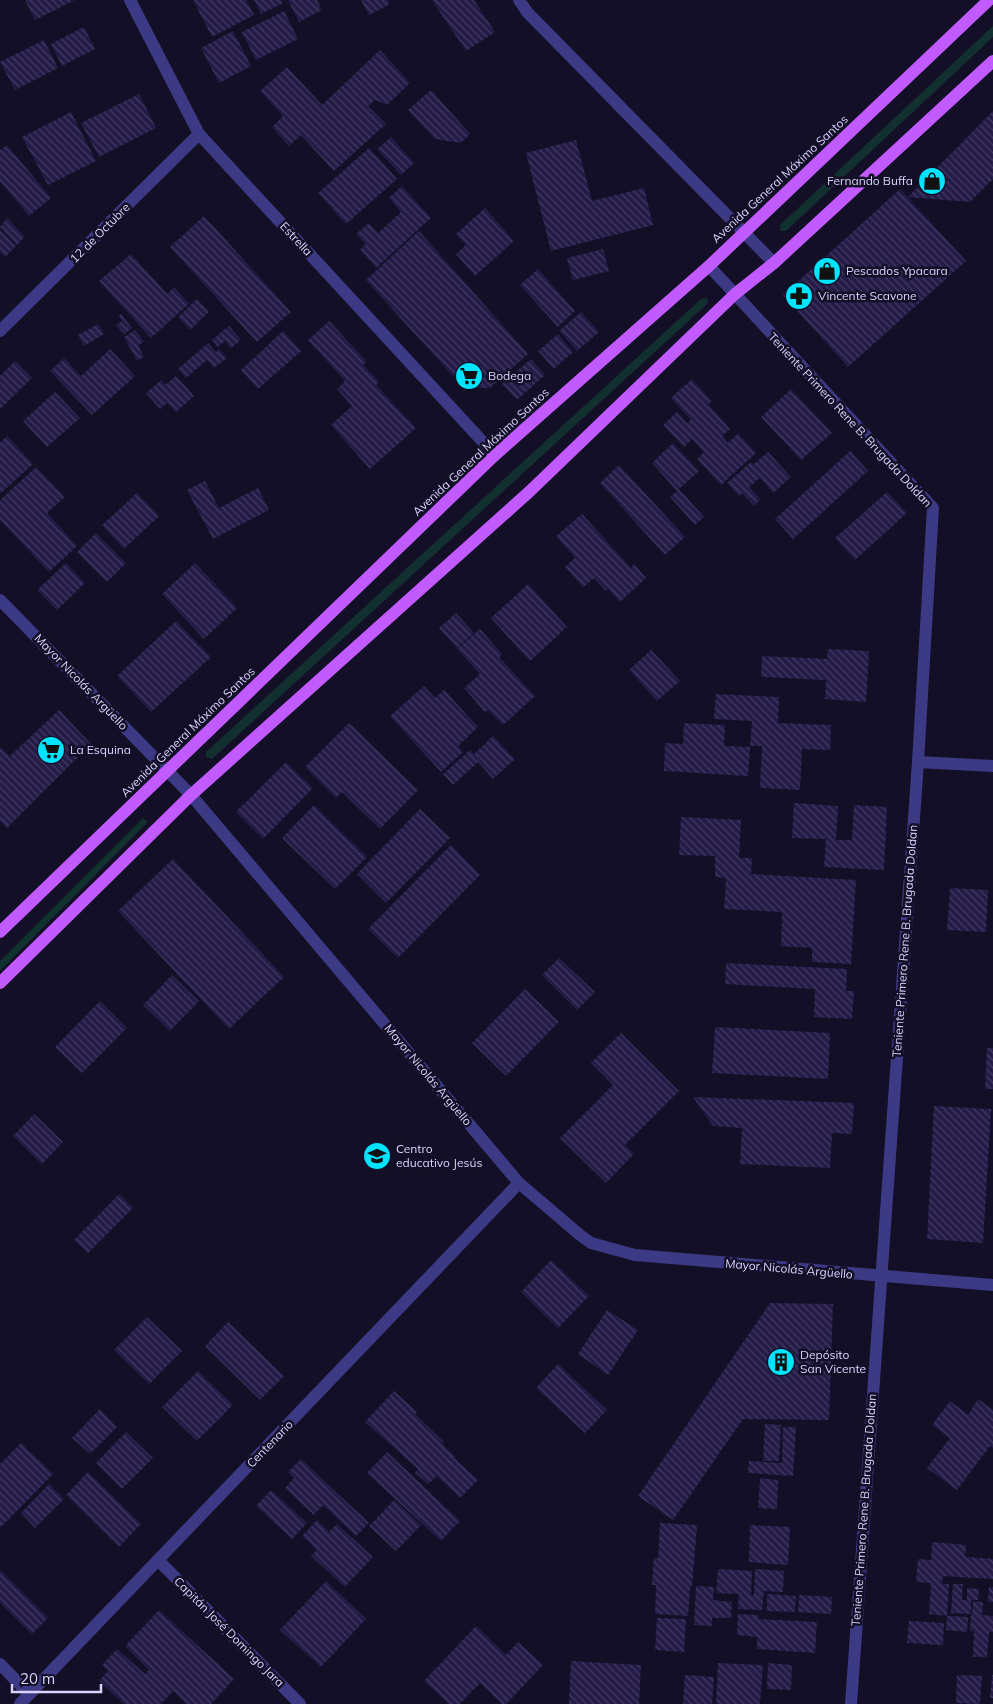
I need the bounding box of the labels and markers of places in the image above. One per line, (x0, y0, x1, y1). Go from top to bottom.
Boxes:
shop icon: Fernando Buffa (917, 166, 947, 196)
place label: Fernando Buffa (827, 173, 913, 188)
shop icon: Pescados Ypacara (812, 256, 842, 286)
place label: Pescados Ypacara (846, 263, 948, 278)
pharmacy icon: Vincente Scavone (784, 281, 814, 311)
place label: Vincente Scavone (818, 288, 917, 303)
supermarket icon: Bodega (454, 361, 484, 391)
place label: Bodega (488, 368, 531, 383)
supermarket icon: La Esquina (36, 735, 66, 765)
place label: La Esquina (70, 742, 131, 757)
school or university icon: Centro educativo Jesús (362, 1141, 392, 1171)
place label: Centro educativo Jesús (396, 1141, 482, 1170)
building icon: Depósito San Vicente (766, 1347, 796, 1377)
place label: Depósito San Vicente (800, 1347, 866, 1376)

